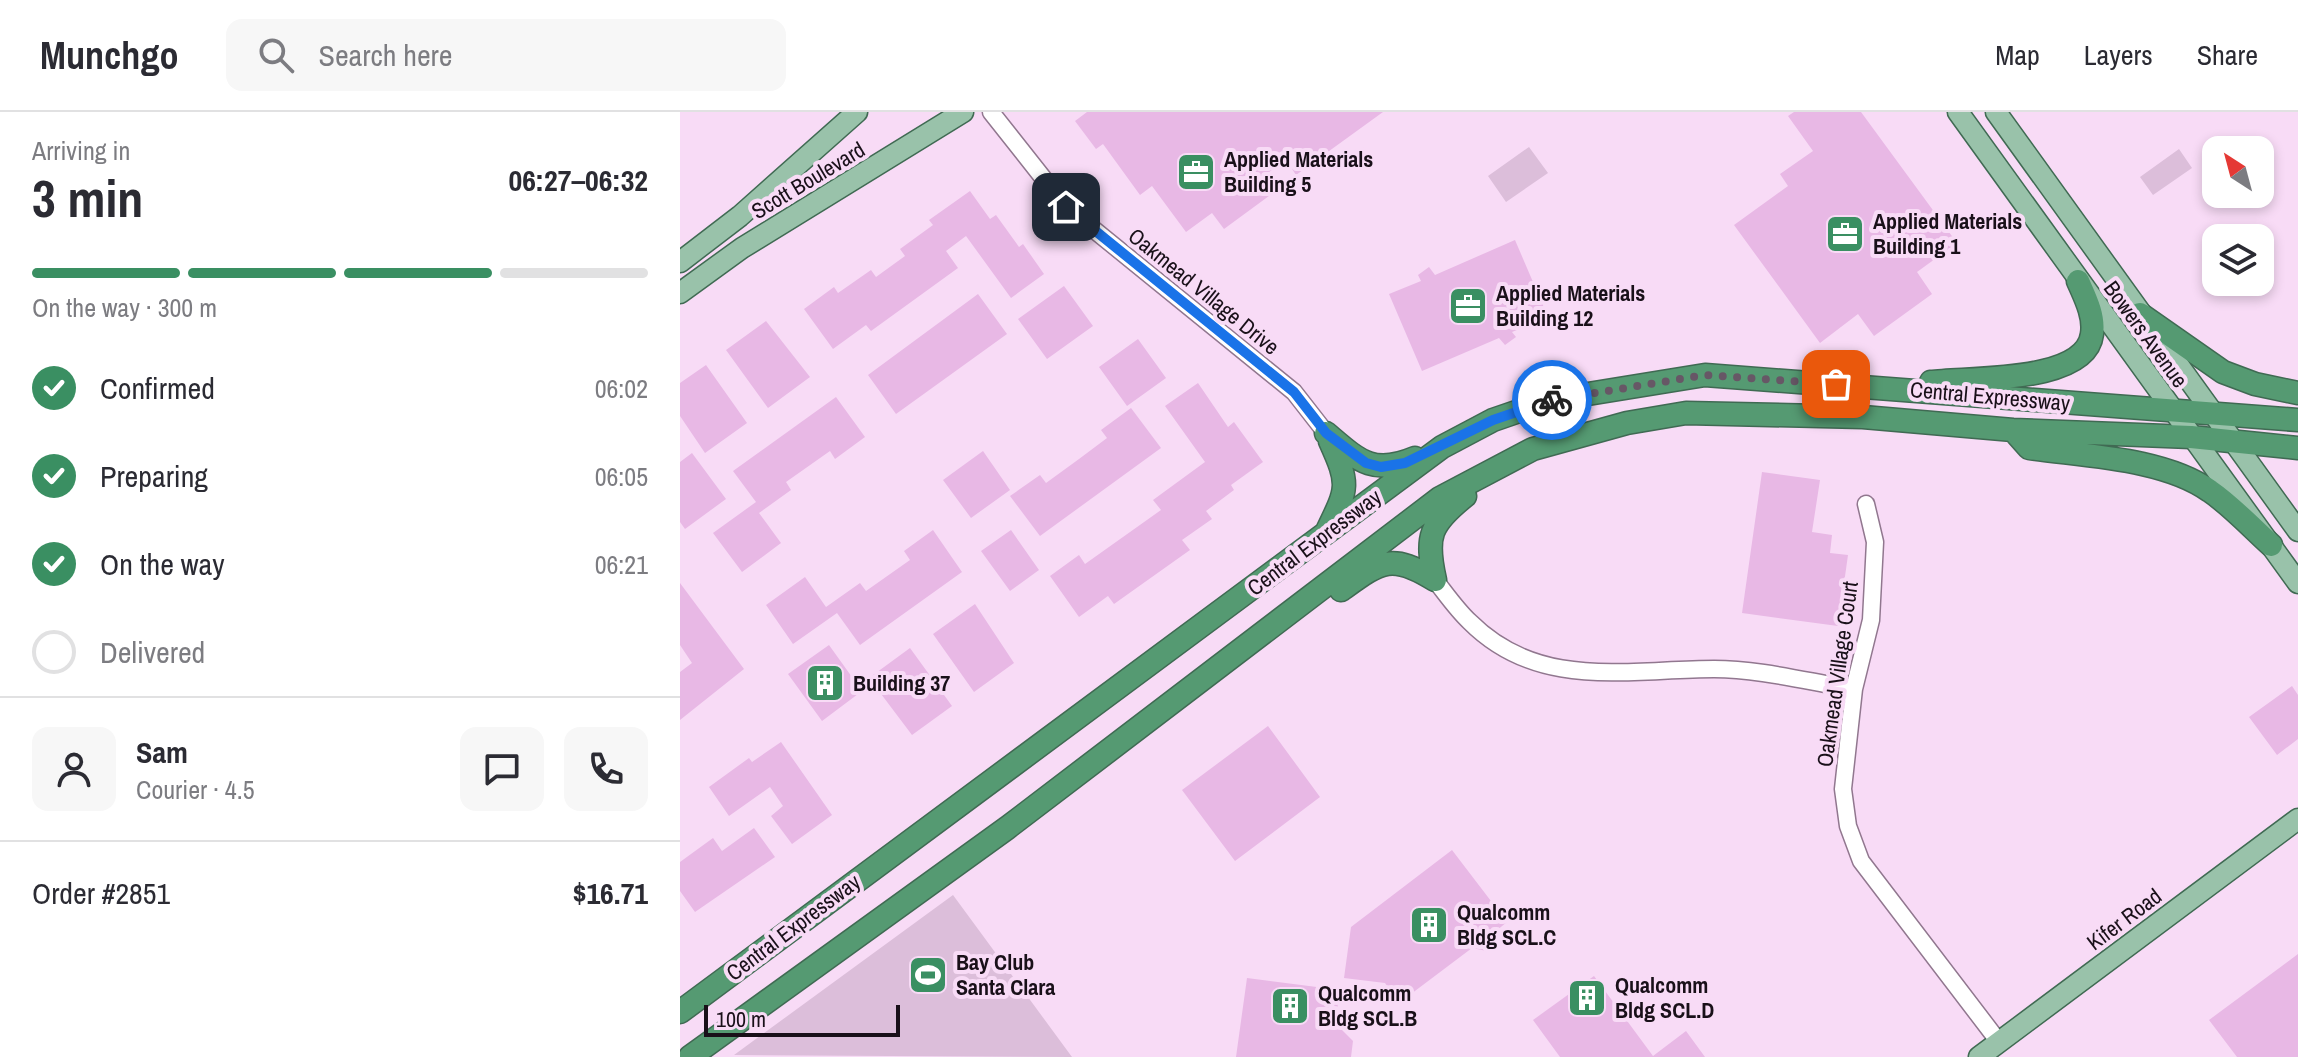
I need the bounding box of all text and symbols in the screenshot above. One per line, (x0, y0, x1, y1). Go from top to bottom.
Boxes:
search box (226, 19, 786, 91)
text: Munchgo (40, 30, 178, 81)
icon: search (254, 33, 298, 77)
text: Search here (318, 35, 453, 75)
text: Map (1995, 36, 2040, 74)
text: Layers (2084, 36, 2153, 74)
text: Share (2197, 36, 2258, 74)
text: Arriving in (32, 133, 130, 168)
street label: Scott Boulevard (746, 134, 870, 226)
north arrow (2202, 136, 2274, 208)
map controls (2202, 136, 2274, 296)
place label: Applied Materials Building 5 (1224, 144, 1373, 199)
office icon: Applied Materials Building 5 (1175, 151, 1217, 193)
text: 06:27–06:32 (509, 160, 648, 200)
text: 3 min (32, 163, 143, 233)
pin (1032, 173, 1100, 241)
icon: home (1044, 185, 1088, 229)
place label: Applied Materials Building 1 (1873, 206, 2022, 261)
office icon: Applied Materials Building 1 (1824, 213, 1866, 255)
street label: Oakmead Village Drive (1122, 221, 1286, 361)
button: layers (2202, 224, 2274, 296)
street label: Bowers Avenue (2097, 275, 2195, 393)
place label: Applied Materials Building 12 (1496, 278, 1645, 333)
office icon: Applied Materials Building 12 (1447, 285, 1489, 327)
text: On the way · 300 m (32, 290, 217, 325)
pin (1802, 350, 1870, 418)
courier (1512, 360, 1592, 440)
icon: bag (1814, 362, 1858, 406)
icon: check (32, 366, 76, 410)
text: Confirmed (100, 368, 215, 408)
text: 06:02 (595, 371, 648, 406)
street label: Central Expressway (1909, 374, 2071, 418)
icon: bike (1530, 378, 1574, 422)
icon: check (32, 454, 76, 498)
text: Preparing (100, 456, 208, 496)
text: 06:05 (595, 459, 648, 494)
street label: Central Expressway (1241, 482, 1387, 602)
icon: check (32, 542, 76, 586)
text: On the way (100, 544, 224, 584)
text: 06:21 (595, 547, 648, 582)
street label: Oakmead Village Court (1809, 579, 1865, 769)
text: Delivered (100, 632, 205, 672)
building icon: Building 37 (804, 662, 846, 704)
place label: Building 37 (853, 668, 950, 698)
button: person (32, 727, 116, 811)
button: chat (460, 727, 544, 811)
button: phone (564, 727, 648, 811)
text: Sam (136, 732, 188, 772)
text: Courier · 4.5 (136, 772, 255, 807)
street label: Central Expressway (720, 867, 866, 987)
text: Order #2851 (32, 873, 170, 913)
text: $16.71 (573, 873, 648, 913)
street label: Kifer Road (2081, 881, 2167, 957)
place label: Qualcomm Bldg SCL.C (1457, 897, 1556, 952)
building icon: Qualcomm Bldg SCL.C (1408, 904, 1450, 946)
place label: Bay Club Santa Clara (956, 947, 1055, 1002)
sports icon: Bay Club Santa Clara (907, 954, 949, 996)
place label: Qualcomm Bldg SCL.D (1615, 970, 1714, 1025)
building icon: Qualcomm Bldg SCL.D (1566, 977, 1608, 1019)
place label: Qualcomm Bldg SCL.B (1318, 978, 1417, 1033)
building icon: Qualcomm Bldg SCL.B (1269, 985, 1311, 1027)
scale bar (704, 1001, 900, 1037)
text: 100 m (716, 1004, 766, 1034)

